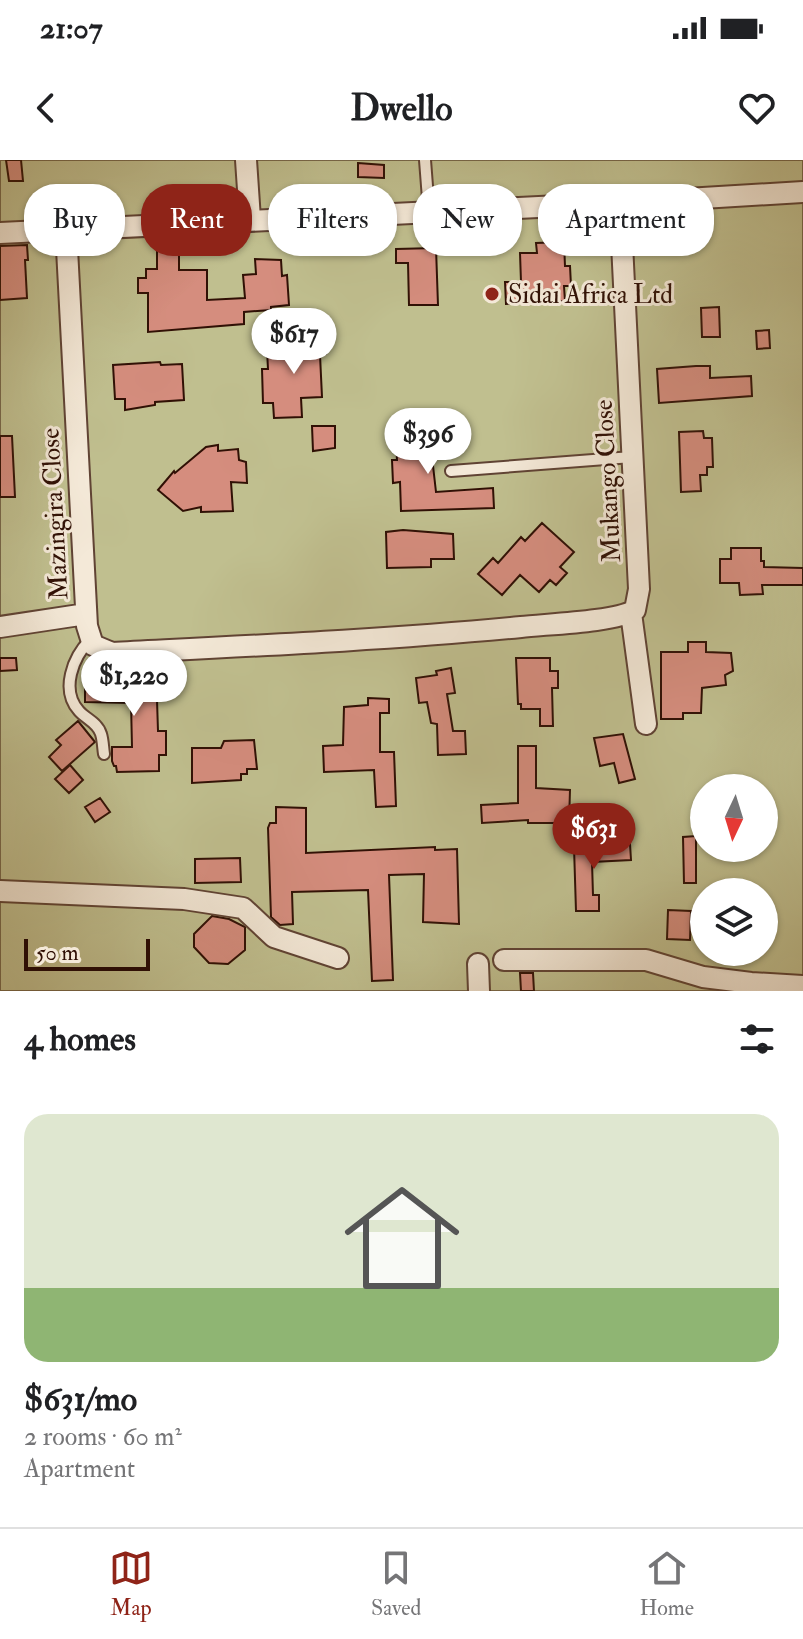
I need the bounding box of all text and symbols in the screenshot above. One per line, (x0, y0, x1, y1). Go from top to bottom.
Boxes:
text: 21:07 (40, 10, 103, 47)
icon: back (24, 86, 68, 130)
text: Dwello (351, 86, 452, 131)
icon: heart (735, 86, 779, 130)
chip: Buy (24, 184, 125, 256)
chip: Rent (141, 184, 252, 256)
chip: Filters (268, 184, 397, 256)
chip: New (413, 184, 522, 256)
chip: Apartment (538, 184, 714, 256)
place label: Sidai Africa Ltd (508, 279, 673, 311)
marker: Sidai Africa Ltd (483, 285, 501, 303)
pin: $617 (247, 308, 341, 376)
text: $617 (270, 318, 318, 350)
street label: Mukango Close (588, 399, 628, 563)
pin: $396 (381, 408, 475, 476)
text: $396 (402, 418, 454, 450)
street label: Mazingira Close (35, 427, 75, 601)
pin: $1,220 (69, 650, 199, 718)
text: $1,220 (99, 660, 169, 692)
north arrow (690, 774, 778, 862)
map controls (690, 774, 778, 966)
pin: $631 (547, 803, 641, 871)
text: $631 (570, 813, 618, 845)
button: layers (690, 878, 778, 966)
scale bar (24, 935, 150, 971)
text: 50 m (36, 939, 78, 967)
icon: filters (735, 1017, 779, 1061)
text: 4 homes (24, 1018, 136, 1061)
icon: home (330, 1166, 474, 1310)
text: $631/mo (24, 1378, 137, 1421)
text: 2 rooms · 60 m² (24, 1421, 182, 1453)
text: Apartment (24, 1453, 135, 1485)
tab: Map (109, 1546, 153, 1622)
tab: Saved (371, 1546, 421, 1622)
tab: Home (639, 1546, 694, 1622)

